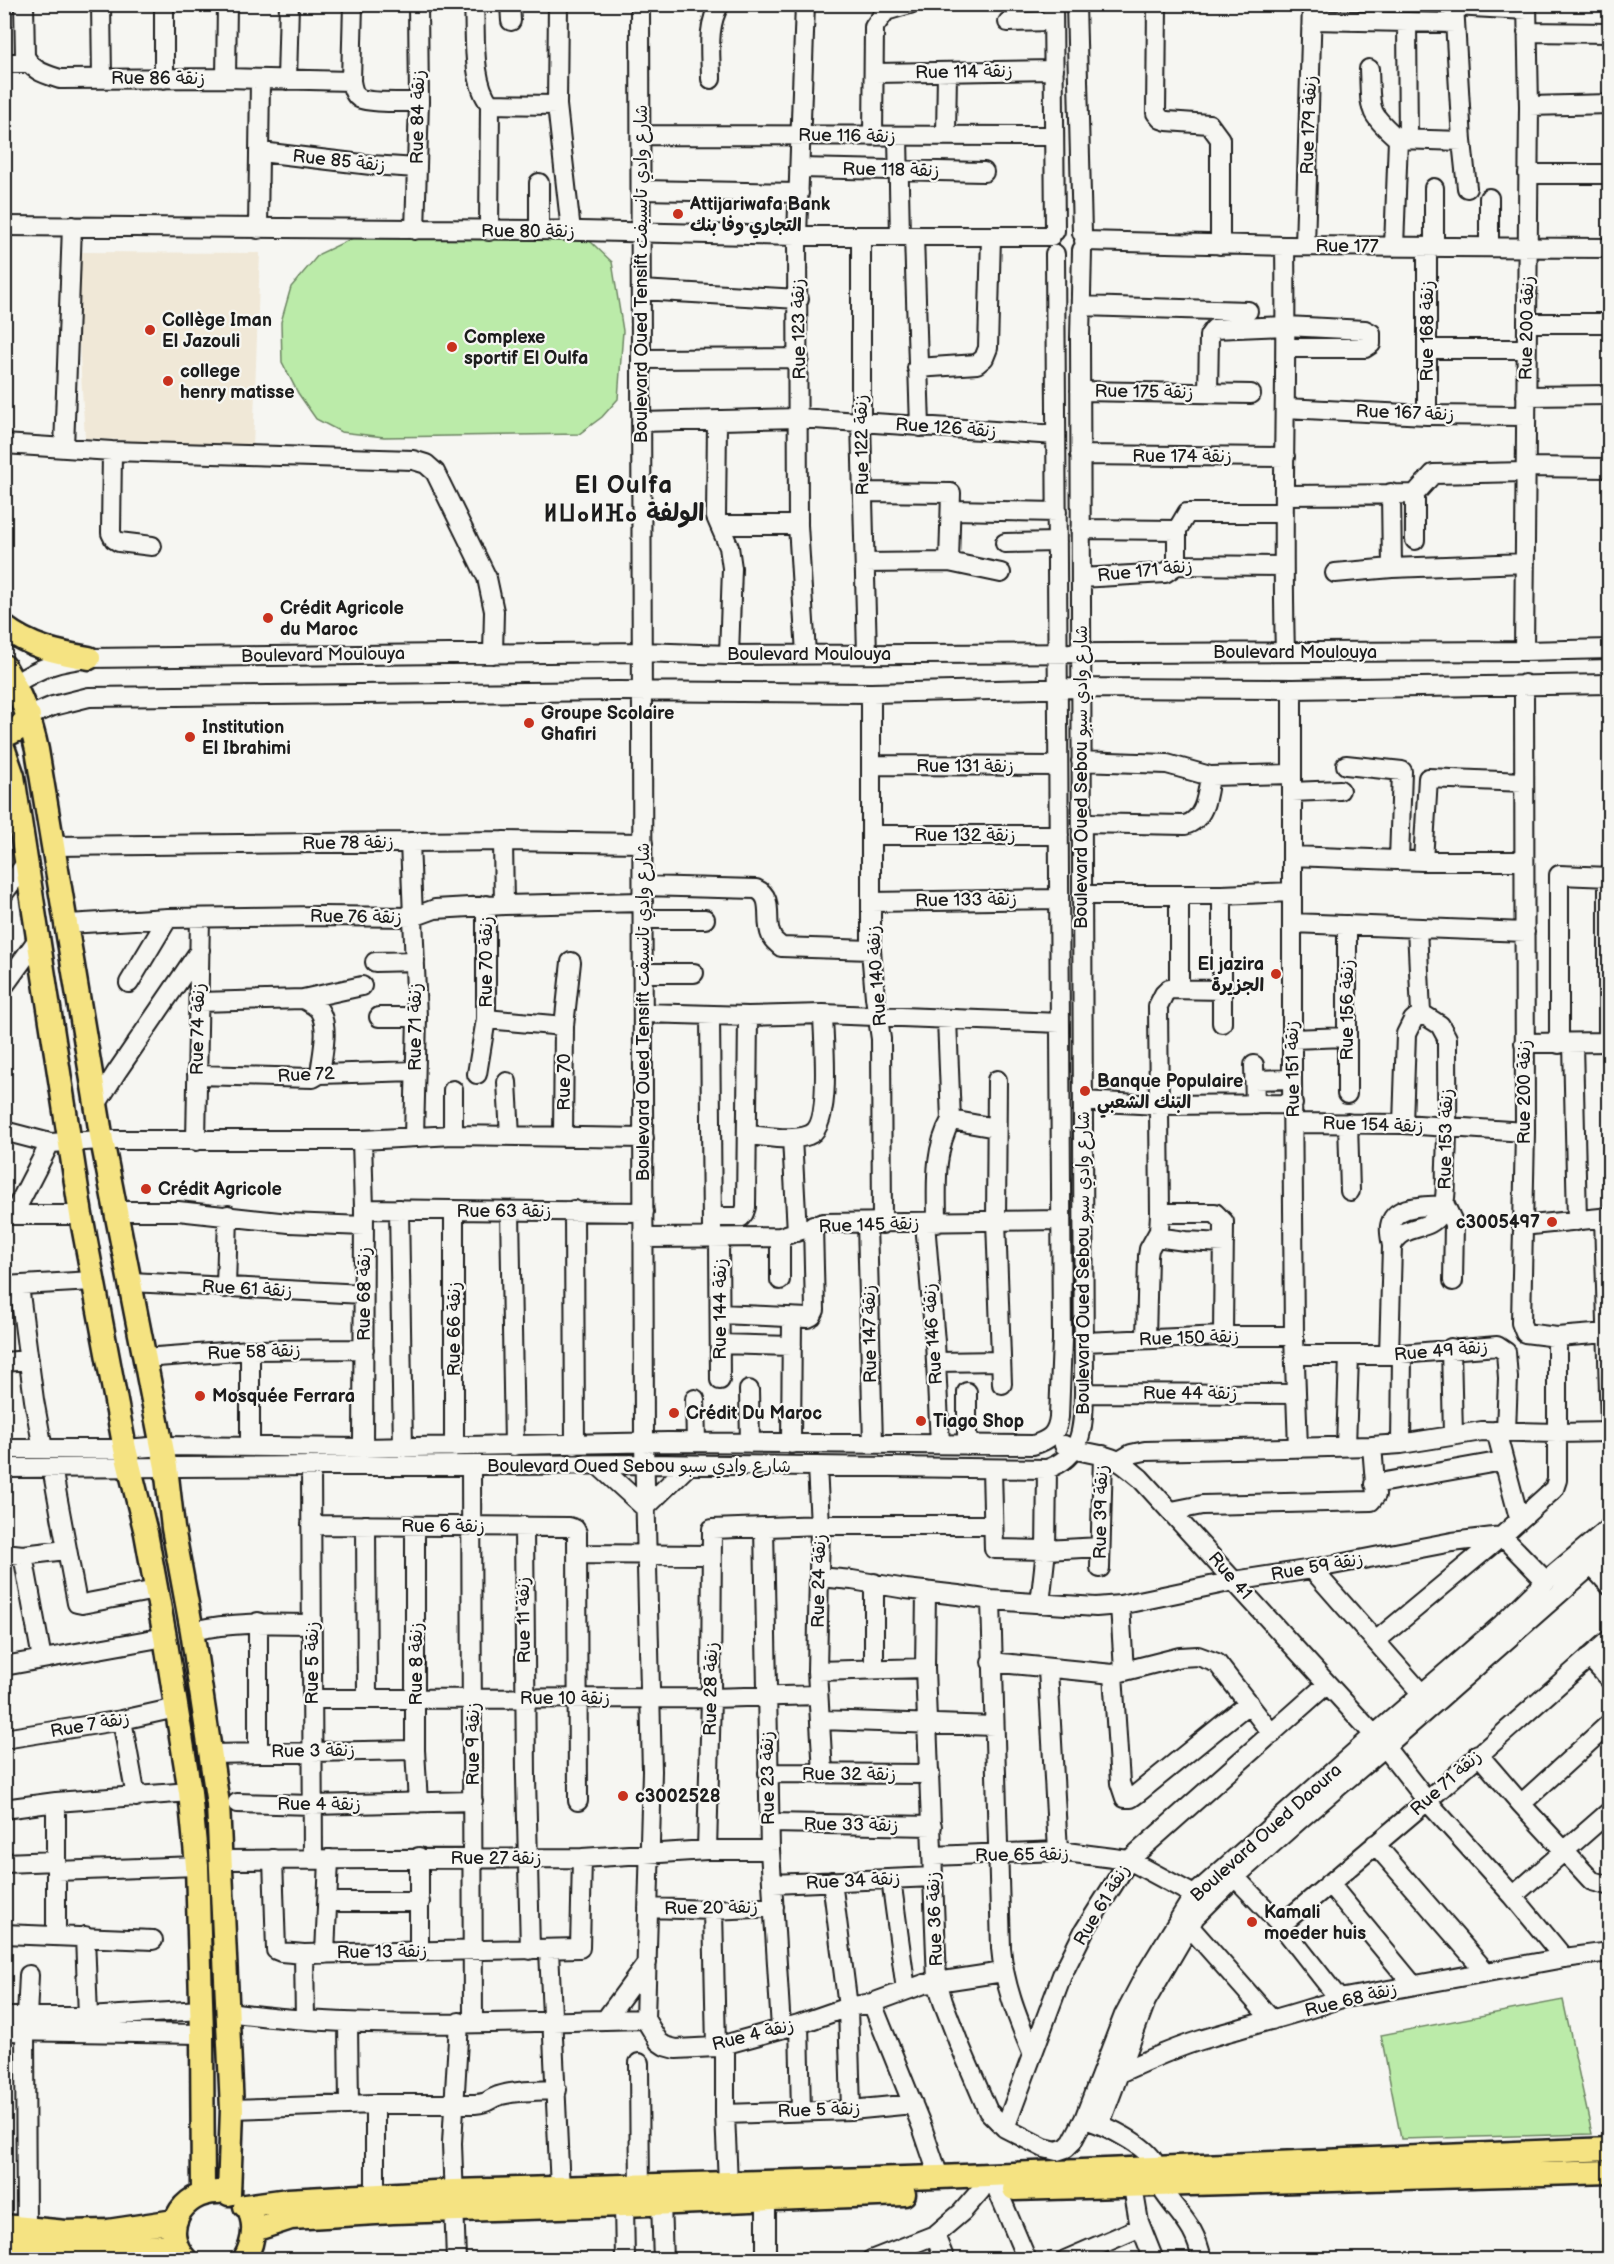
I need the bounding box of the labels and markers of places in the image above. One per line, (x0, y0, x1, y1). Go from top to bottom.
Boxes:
place label: Attijariwafa Bank التجاري وفا بنك (689, 194, 831, 239)
marker: Attijariwafa Bank التجاري وفا بنك (671, 207, 685, 221)
place label: Collège Iman El Jazouli (162, 310, 272, 352)
marker: Collège Iman El Jazouli (143, 323, 157, 337)
place label: Complexe sportif El Oulfa (464, 327, 588, 369)
marker: Complexe sportif El Oulfa (445, 340, 459, 354)
place label: college henry matisse (180, 361, 295, 403)
marker: college henry matisse (161, 374, 175, 388)
place label: Crédit Agricole du Maroc (280, 598, 404, 640)
marker: Crédit Agricole du Maroc (261, 611, 275, 625)
place label: Groupe Scolaire Ghafiri (541, 703, 674, 745)
marker: Groupe Scolaire Ghafiri (522, 716, 536, 730)
place label: Institution El Ibrahimi (202, 717, 291, 759)
marker: Institution El Ibrahimi (183, 730, 197, 744)
place label: El jazira الجزيرة (1197, 954, 1264, 996)
marker: El jazira الجزيرة (1269, 967, 1283, 981)
place label: Banque Populaire البنك الشعبي (1097, 1071, 1243, 1118)
marker: Banque Populaire البنك الشعبي (1078, 1084, 1092, 1098)
place label: Crédit Agricole (158, 1179, 282, 1200)
marker: Crédit Agricole (139, 1182, 153, 1196)
place label: c3005497 (1456, 1212, 1540, 1233)
marker: c3005497 (1545, 1215, 1559, 1229)
place label: Mosquée Ferrara (212, 1386, 355, 1407)
marker: Mosquée Ferrara (193, 1389, 207, 1403)
place label: Crédit Du Maroc (686, 1403, 822, 1424)
marker: Crédit Du Maroc (667, 1406, 681, 1420)
place label: Tiago Shop (933, 1411, 1024, 1432)
marker: Tiago Shop (914, 1414, 928, 1428)
place label: c3002528 (635, 1786, 721, 1807)
marker: c3002528 (616, 1789, 630, 1803)
place label: Kamali moeder huis (1264, 1902, 1366, 1944)
marker: Kamali moeder huis (1245, 1915, 1259, 1929)

